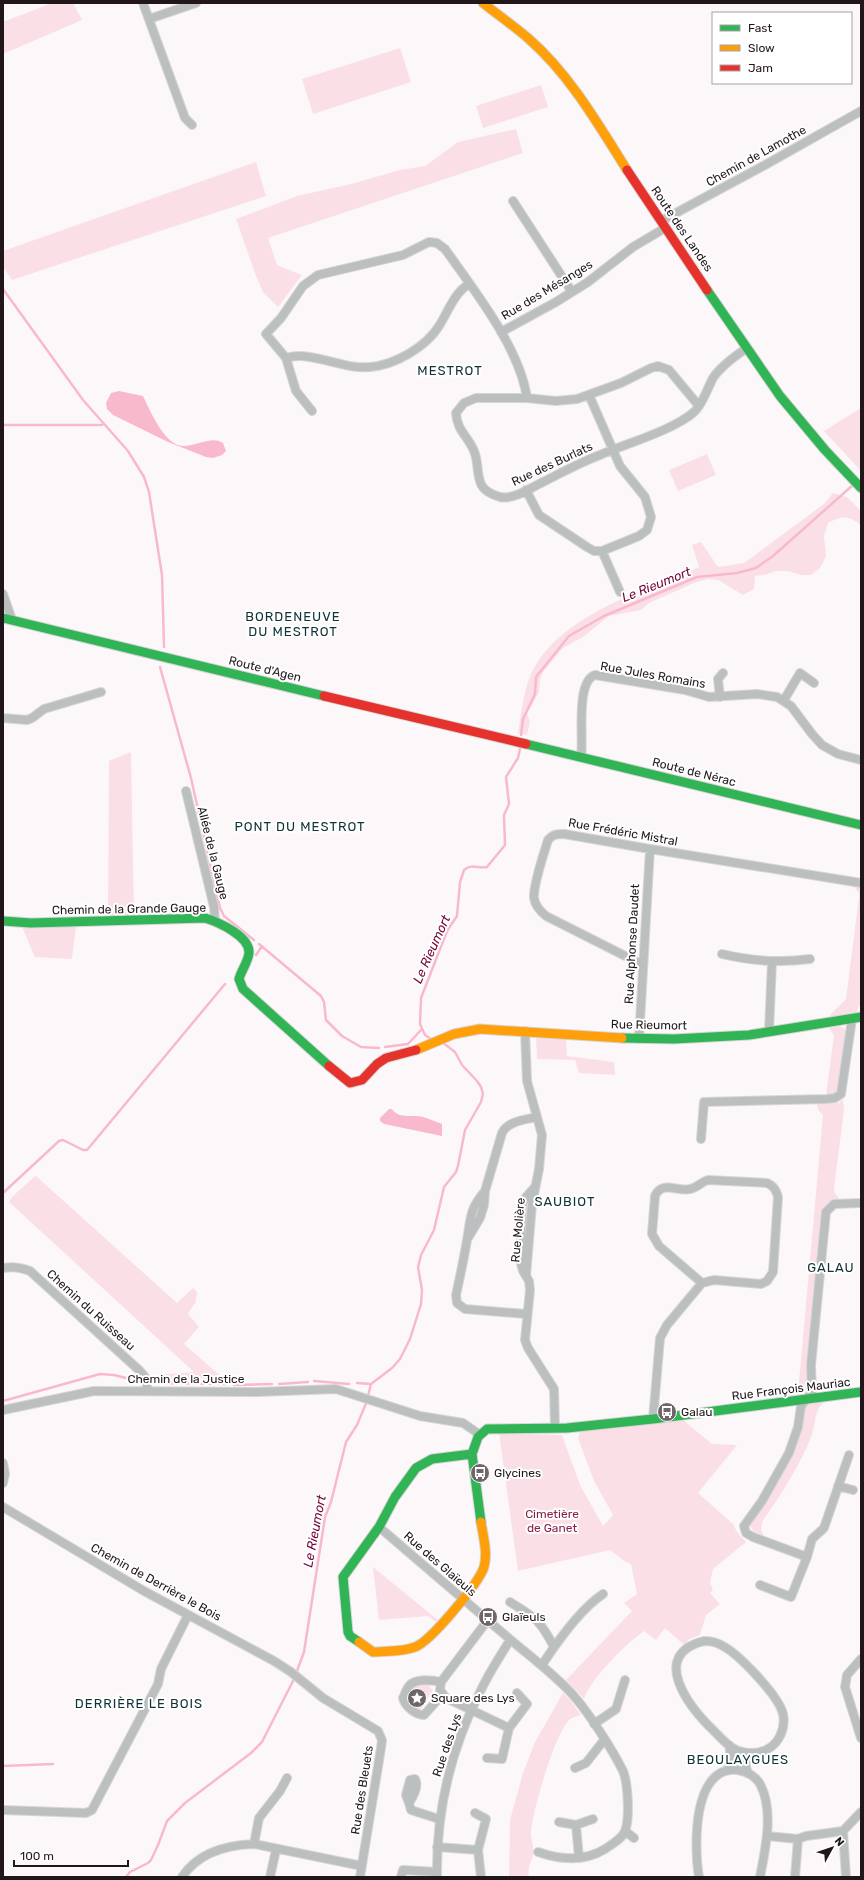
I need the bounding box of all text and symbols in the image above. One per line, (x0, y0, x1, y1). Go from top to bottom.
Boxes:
legend (712, 12, 852, 84)
text: Fast (748, 21, 772, 35)
text: Slow (748, 41, 775, 55)
text: Jam (748, 61, 773, 75)
street label: Chemin de Lamothe (704, 123, 809, 189)
street label: Route des Landes (648, 184, 716, 274)
street label: Rue des Mésanges (499, 257, 595, 323)
district label: MESTROT (417, 363, 483, 378)
street label: Rue des Burlats (509, 439, 595, 489)
water label: Le Rieumort (619, 563, 694, 605)
district label: BORDENEUVE DU MESTROT (245, 609, 341, 639)
street label: Route d'Agen (227, 653, 303, 685)
street label: Rue Jules Romains (599, 659, 707, 691)
street label: Route de Nérac (651, 755, 738, 789)
street label: Allée de la Gauge (195, 805, 231, 901)
street label: Rue Frédéric Mistral (567, 815, 679, 849)
district label: PONT DU MESTROT (234, 819, 366, 834)
street label: Rue Alphonse Daudet (622, 883, 642, 1004)
street label: Chemin de la Grande Gauge (52, 901, 207, 917)
water label: Le Rieumort (410, 912, 454, 986)
street label: Rue Rieumort (611, 1017, 688, 1033)
district label: SAUBIOT (535, 1194, 595, 1209)
street label: Rue Molière (508, 1197, 528, 1263)
district label: GALAU (807, 1260, 855, 1275)
street label: Chemin du Ruisseau (44, 1267, 138, 1353)
street label: Chemin de la Justice (128, 1372, 245, 1386)
street label: Rue François Mauriac (731, 1375, 852, 1403)
bus stop icon: Galau (656, 1401, 678, 1423)
place label: Galau (681, 1405, 713, 1419)
bus stop icon: Glycines (469, 1462, 491, 1484)
place label: Glycines (494, 1466, 541, 1480)
water label: Le Rieumort (300, 1493, 329, 1568)
park label: Cimetière de Ganet (525, 1507, 579, 1535)
street label: Rue des Glaïeuls (401, 1529, 479, 1599)
street label: Chemin de Derrière le Bois (88, 1540, 224, 1624)
bus stop icon: Glaïeuls (477, 1606, 499, 1628)
place label: Glaïeuls (502, 1610, 546, 1624)
place icon: Square des Lys (406, 1687, 428, 1709)
place label: Square des Lys (431, 1691, 515, 1705)
district label: DERRIÈRE LE BOIS (75, 1696, 203, 1711)
street label: Rue des Lys (430, 1712, 464, 1778)
street label: Rue des Bleuets (348, 1744, 376, 1836)
district label: BEOULAYGUES (687, 1752, 789, 1767)
north arrow (812, 1828, 852, 1868)
text: N (832, 1835, 847, 1849)
scale bar (14, 1842, 128, 1868)
text: 100 m (20, 1849, 54, 1863)

